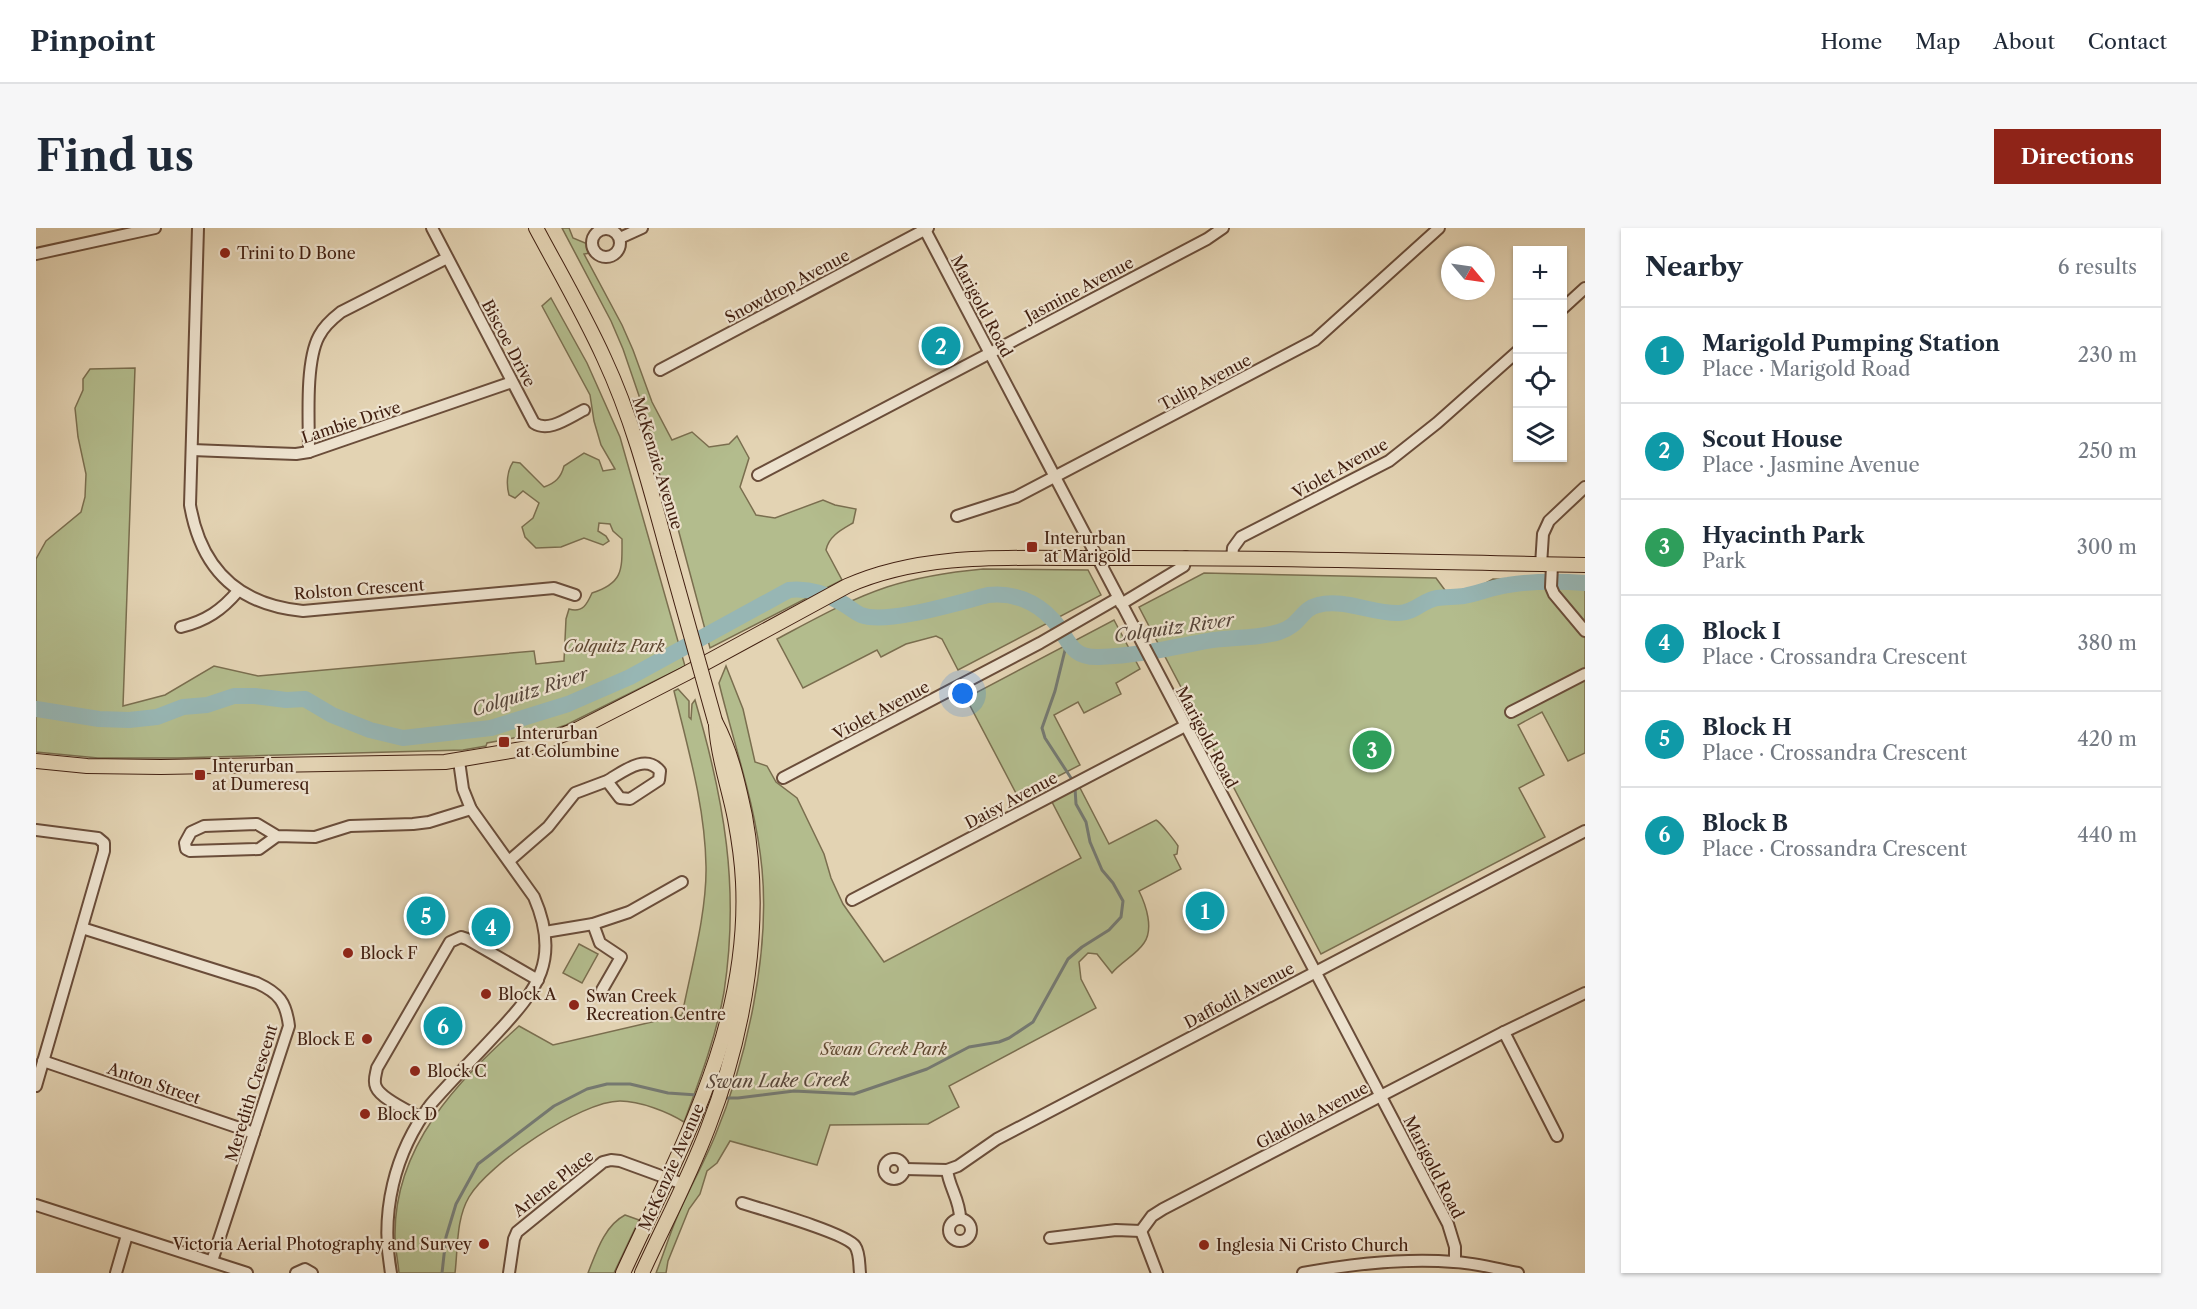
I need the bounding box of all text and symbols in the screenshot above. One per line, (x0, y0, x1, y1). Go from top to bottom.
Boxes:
text: Pinpoint (30, 24, 155, 58)
text: Home (1821, 29, 1882, 54)
text: Map (1915, 29, 1960, 54)
text: About (1993, 29, 2055, 54)
text: Contact (2088, 29, 2167, 54)
button: Directions (1994, 129, 2161, 184)
text: Find us (36, 130, 194, 182)
place label: Trini to D Bone (237, 243, 356, 263)
street label: Snowdrop Avenue (721, 245, 853, 327)
marker: Trini to D Bone (218, 246, 232, 260)
north arrow (1441, 246, 1495, 300)
map controls (1513, 246, 1567, 462)
button: + (1513, 246, 1567, 300)
text: Nearby (1645, 251, 1743, 283)
street label: Marigold Road (947, 252, 1017, 361)
street label: Jasmine Avenue (1019, 252, 1137, 327)
text: 6 results (2058, 255, 2137, 279)
street label: Biscoe Drive (478, 296, 540, 390)
button: − (1513, 300, 1567, 354)
pin: 2 (922, 324, 960, 368)
text: Marigold Pumping Station (1702, 330, 2000, 357)
text: 1 (1660, 343, 1669, 367)
text: 230 m (2078, 343, 2137, 367)
street label: Tulip Avenue (1156, 349, 1254, 415)
button: locate (1513, 354, 1567, 408)
text: Place · Marigold Road (1702, 357, 1910, 381)
street label: McKenzie Avenue (628, 394, 688, 532)
street label: Lambie Drive (299, 397, 403, 447)
button: layers (1513, 408, 1567, 462)
text: Scout House (1702, 426, 1843, 453)
street label: Violet Avenue (1288, 434, 1391, 503)
text: 2 (1659, 439, 1670, 463)
text: 250 m (2078, 439, 2137, 463)
text: Place · Jasmine Avenue (1702, 453, 1920, 477)
text: Hyacinth Park (1702, 522, 1864, 549)
place label: Interurban at Marigold (1044, 528, 1131, 566)
text: 3 (1659, 535, 1670, 559)
text: 300 m (2077, 535, 2137, 559)
marker: Interurban at Marigold (1025, 540, 1039, 554)
text: Park (1702, 549, 1745, 573)
street label: Rolston Crescent (293, 574, 425, 604)
water label: Colquitz River (1112, 608, 1237, 647)
text: Block I (1702, 618, 1781, 645)
text: 4 (1659, 631, 1670, 655)
text: 380 m (2078, 631, 2137, 655)
park label: Colquitz Park (563, 636, 665, 656)
text: Place · Crossandra Crescent (1702, 645, 1967, 669)
water label: Colquitz River (469, 662, 593, 721)
street label: Violet Avenue (829, 676, 933, 744)
your location (948, 679, 977, 708)
street label: Marigold Road (1172, 683, 1242, 792)
text: Block H (1702, 714, 1792, 741)
place label: Interurban at Columbine (516, 723, 620, 761)
text: 5 (1659, 727, 1670, 751)
text: 420 m (2077, 727, 2137, 751)
pin: 3 (1352, 728, 1392, 772)
marker: Interurban at Columbine (497, 735, 511, 749)
text: Place · Crossandra Crescent (1702, 741, 1967, 765)
place label: Interurban at Dumeresq (212, 756, 309, 794)
street label: Daisy Avenue (961, 767, 1061, 833)
marker: Interurban at Dumeresq (193, 768, 207, 782)
text: Block B (1702, 810, 1788, 837)
text: 6 (1659, 823, 1670, 847)
text: 440 m (2077, 823, 2137, 847)
text: Place · Crossandra Crescent (1702, 837, 1967, 861)
pin: 1 (1186, 888, 1224, 934)
pin: 5 (406, 894, 446, 938)
pin: 4 (472, 904, 510, 950)
place label: Block F (360, 943, 418, 963)
marker: Block F (341, 946, 355, 960)
street label: Daffodil Avenue (1181, 958, 1298, 1032)
place label: Block A (498, 984, 558, 1004)
place label: Swan Creek Recreation Centre (586, 986, 726, 1024)
marker: Block A (479, 987, 493, 1001)
marker: Swan Creek Recreation Centre (567, 998, 581, 1012)
pin: 6 (424, 1004, 462, 1048)
street label: Meredith Crescent (221, 1022, 282, 1164)
place label: Block E (297, 1029, 355, 1049)
marker: Block E (360, 1032, 374, 1046)
park label: Swan Creek Park (820, 1039, 948, 1059)
street label: Anton Street (104, 1057, 203, 1108)
place label: Block C (427, 1061, 487, 1081)
marker: Block C (408, 1064, 422, 1078)
water label: Swan Lake Creek (705, 1069, 850, 1093)
street label: Gladiola Avenue (1253, 1077, 1371, 1153)
street label: McKenzie Avenue (634, 1100, 708, 1234)
place label: Block D (377, 1104, 437, 1124)
marker: Block D (358, 1107, 372, 1121)
street label: Marigold Road (1400, 1112, 1469, 1222)
street label: Arlene Place (508, 1145, 597, 1221)
place label: Victoria Aerial Photography and Survey (172, 1234, 473, 1254)
place label: Inglesia Ni Cristo Church (1216, 1235, 1408, 1255)
marker: Victoria Aerial Photography and Survey (477, 1237, 491, 1251)
marker: Inglesia Ni Cristo Church (1197, 1238, 1211, 1252)

